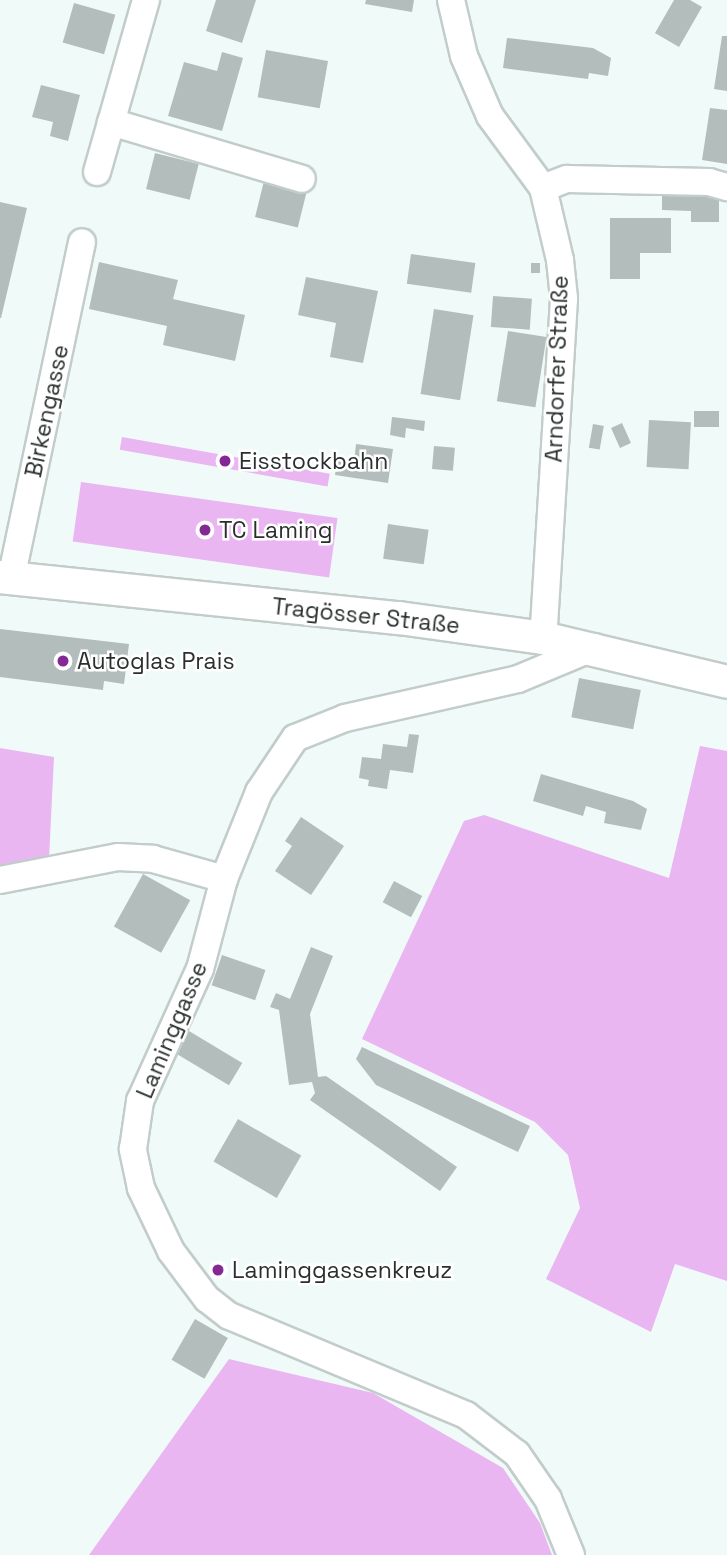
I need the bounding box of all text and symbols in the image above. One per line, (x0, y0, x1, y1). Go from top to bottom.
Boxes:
street label: Arndorfer Straße (540, 275, 574, 463)
street label: Birkengasse (19, 342, 75, 480)
place label: Eisstockbahn (239, 447, 388, 475)
marker: Eisstockbahn (217, 453, 233, 469)
place label: TC Laming (219, 516, 333, 544)
marker: TC Laming (197, 522, 213, 538)
street label: Tragösser Straße (271, 592, 461, 640)
place label: Autoglas Prais (77, 647, 235, 675)
marker: Autoglas Prais (55, 653, 71, 669)
street label: Laminggasse (131, 957, 213, 1103)
place label: Laminggassenkreuz (232, 1256, 452, 1284)
marker: Laminggassenkreuz (210, 1262, 226, 1278)

